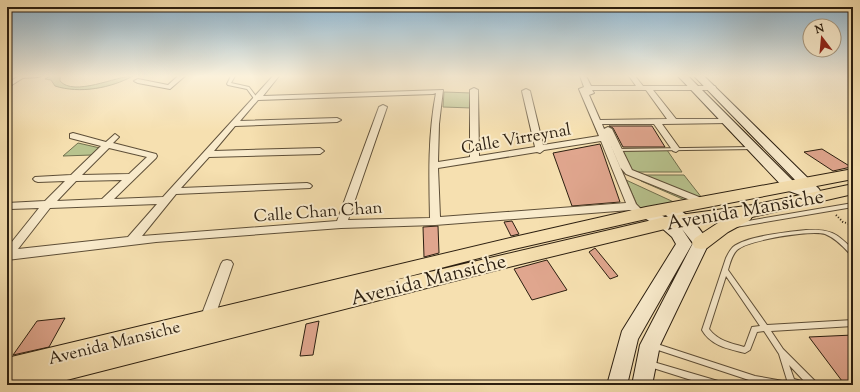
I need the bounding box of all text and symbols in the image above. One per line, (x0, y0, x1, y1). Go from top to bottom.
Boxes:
north arrow (802, 18, 842, 58)
text: N (812, 20, 826, 39)
street label: Calle Virreynal (460, 118, 573, 161)
street label: Avenida Mansiche (665, 183, 826, 240)
street label: Calle Chan Chan (253, 197, 383, 229)
street label: Avenida Mansiche (348, 248, 509, 315)
street label: Avenida Mansiche (46, 316, 183, 372)

